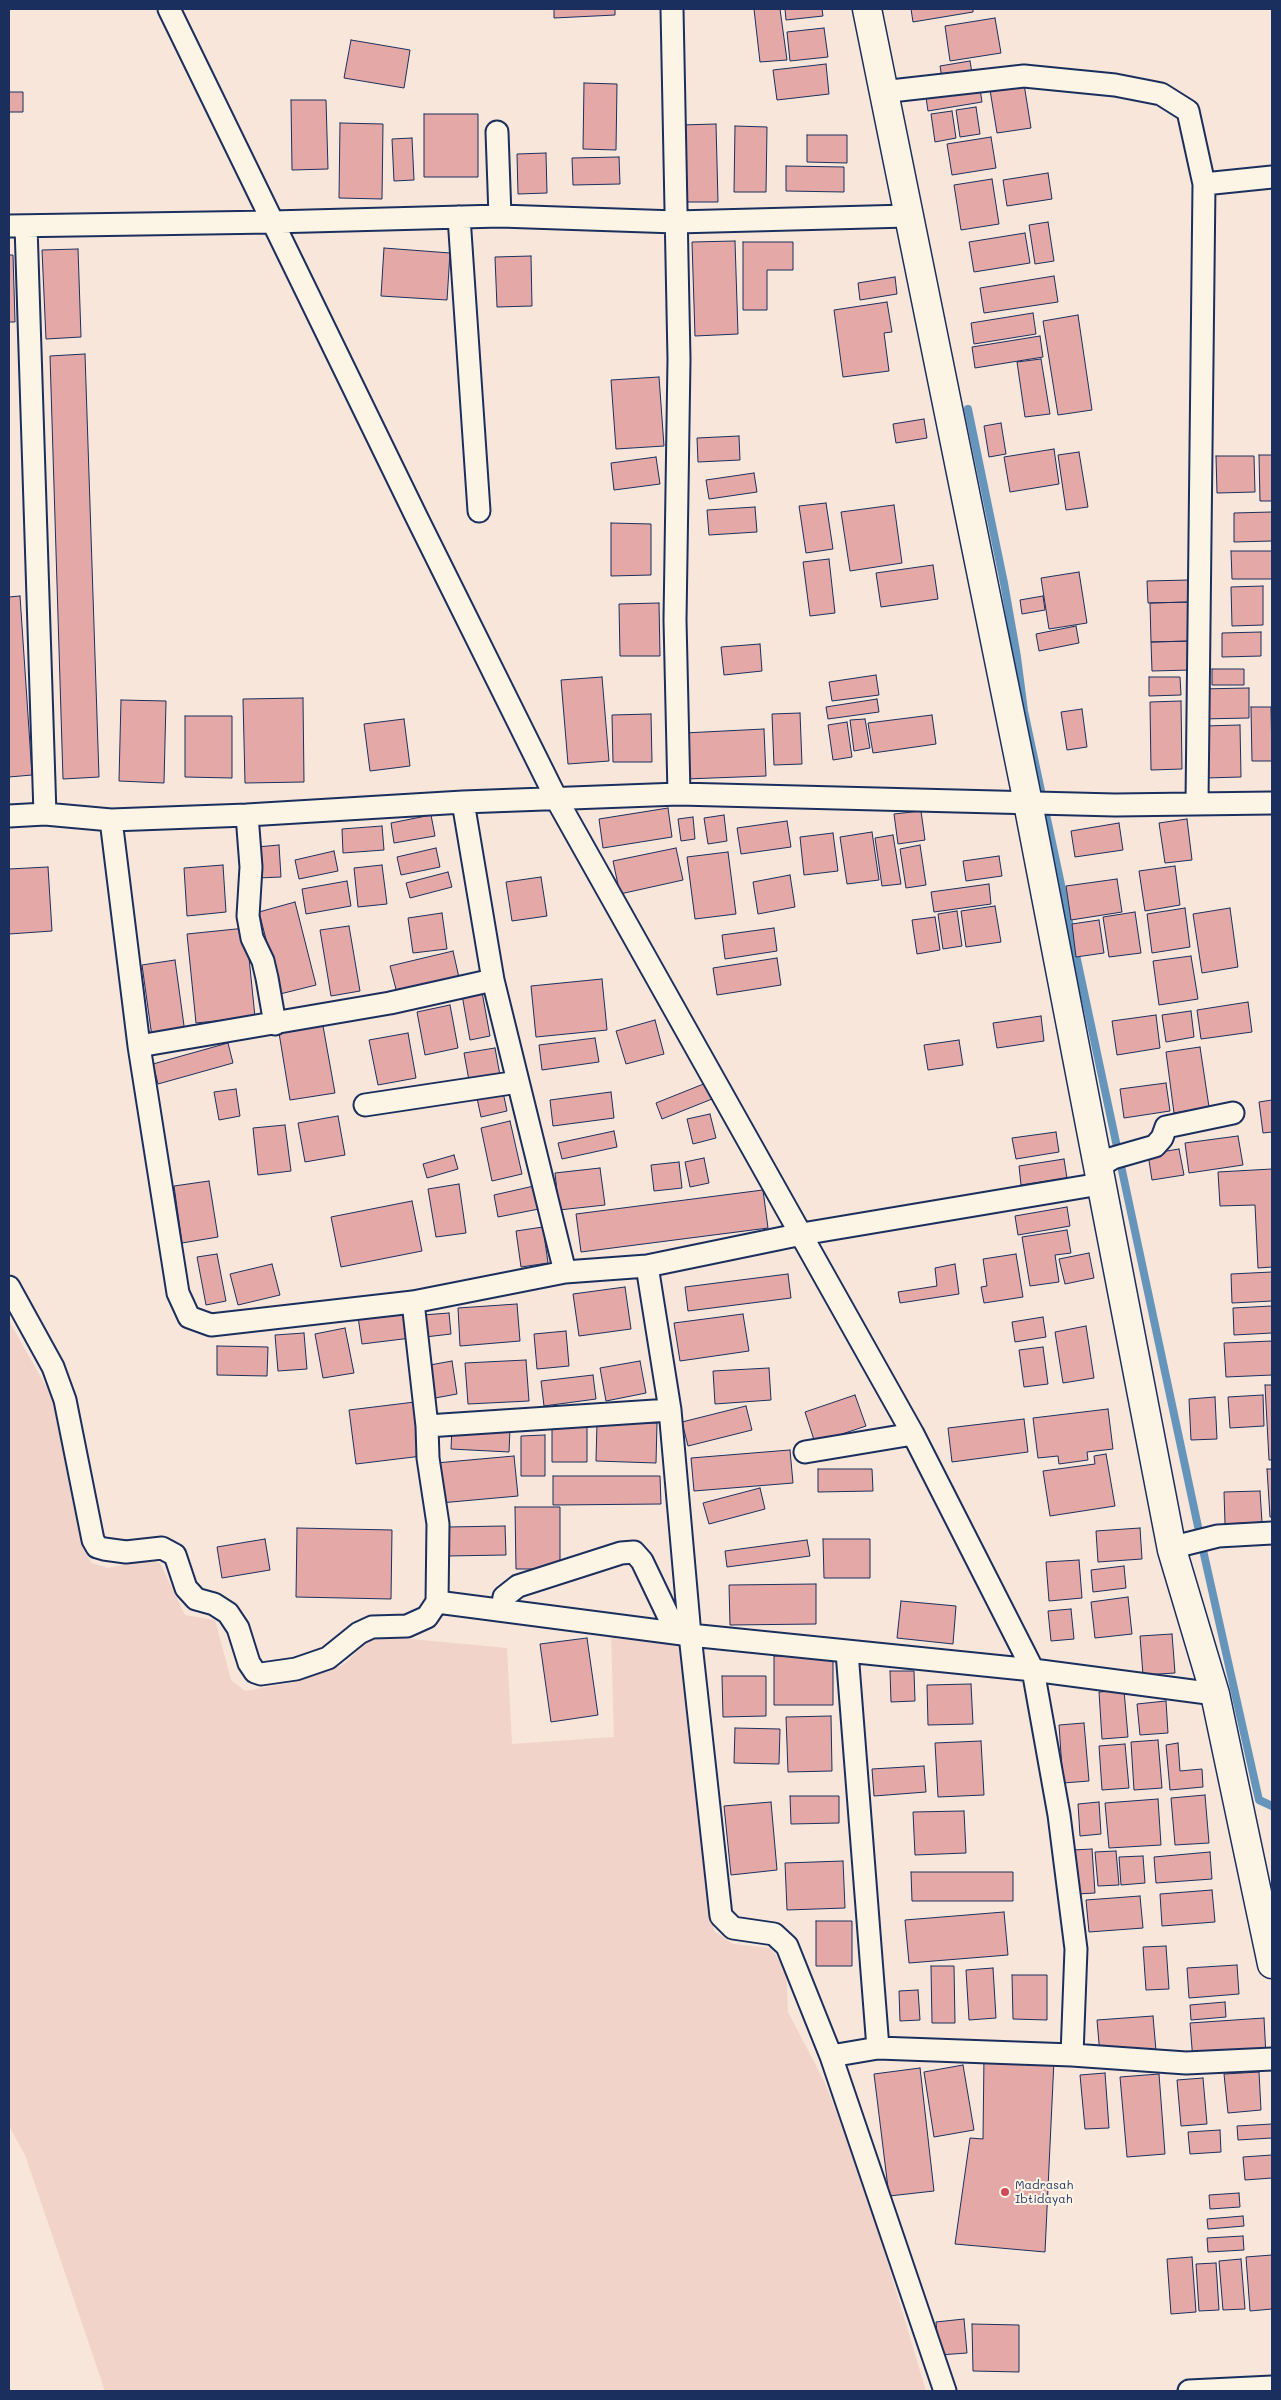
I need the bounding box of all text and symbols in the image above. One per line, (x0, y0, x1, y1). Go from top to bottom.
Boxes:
place label: Madrasah Ibtidayah (1015, 2178, 1073, 2206)
marker: Madrasah Ibtidayah (999, 2186, 1011, 2198)

